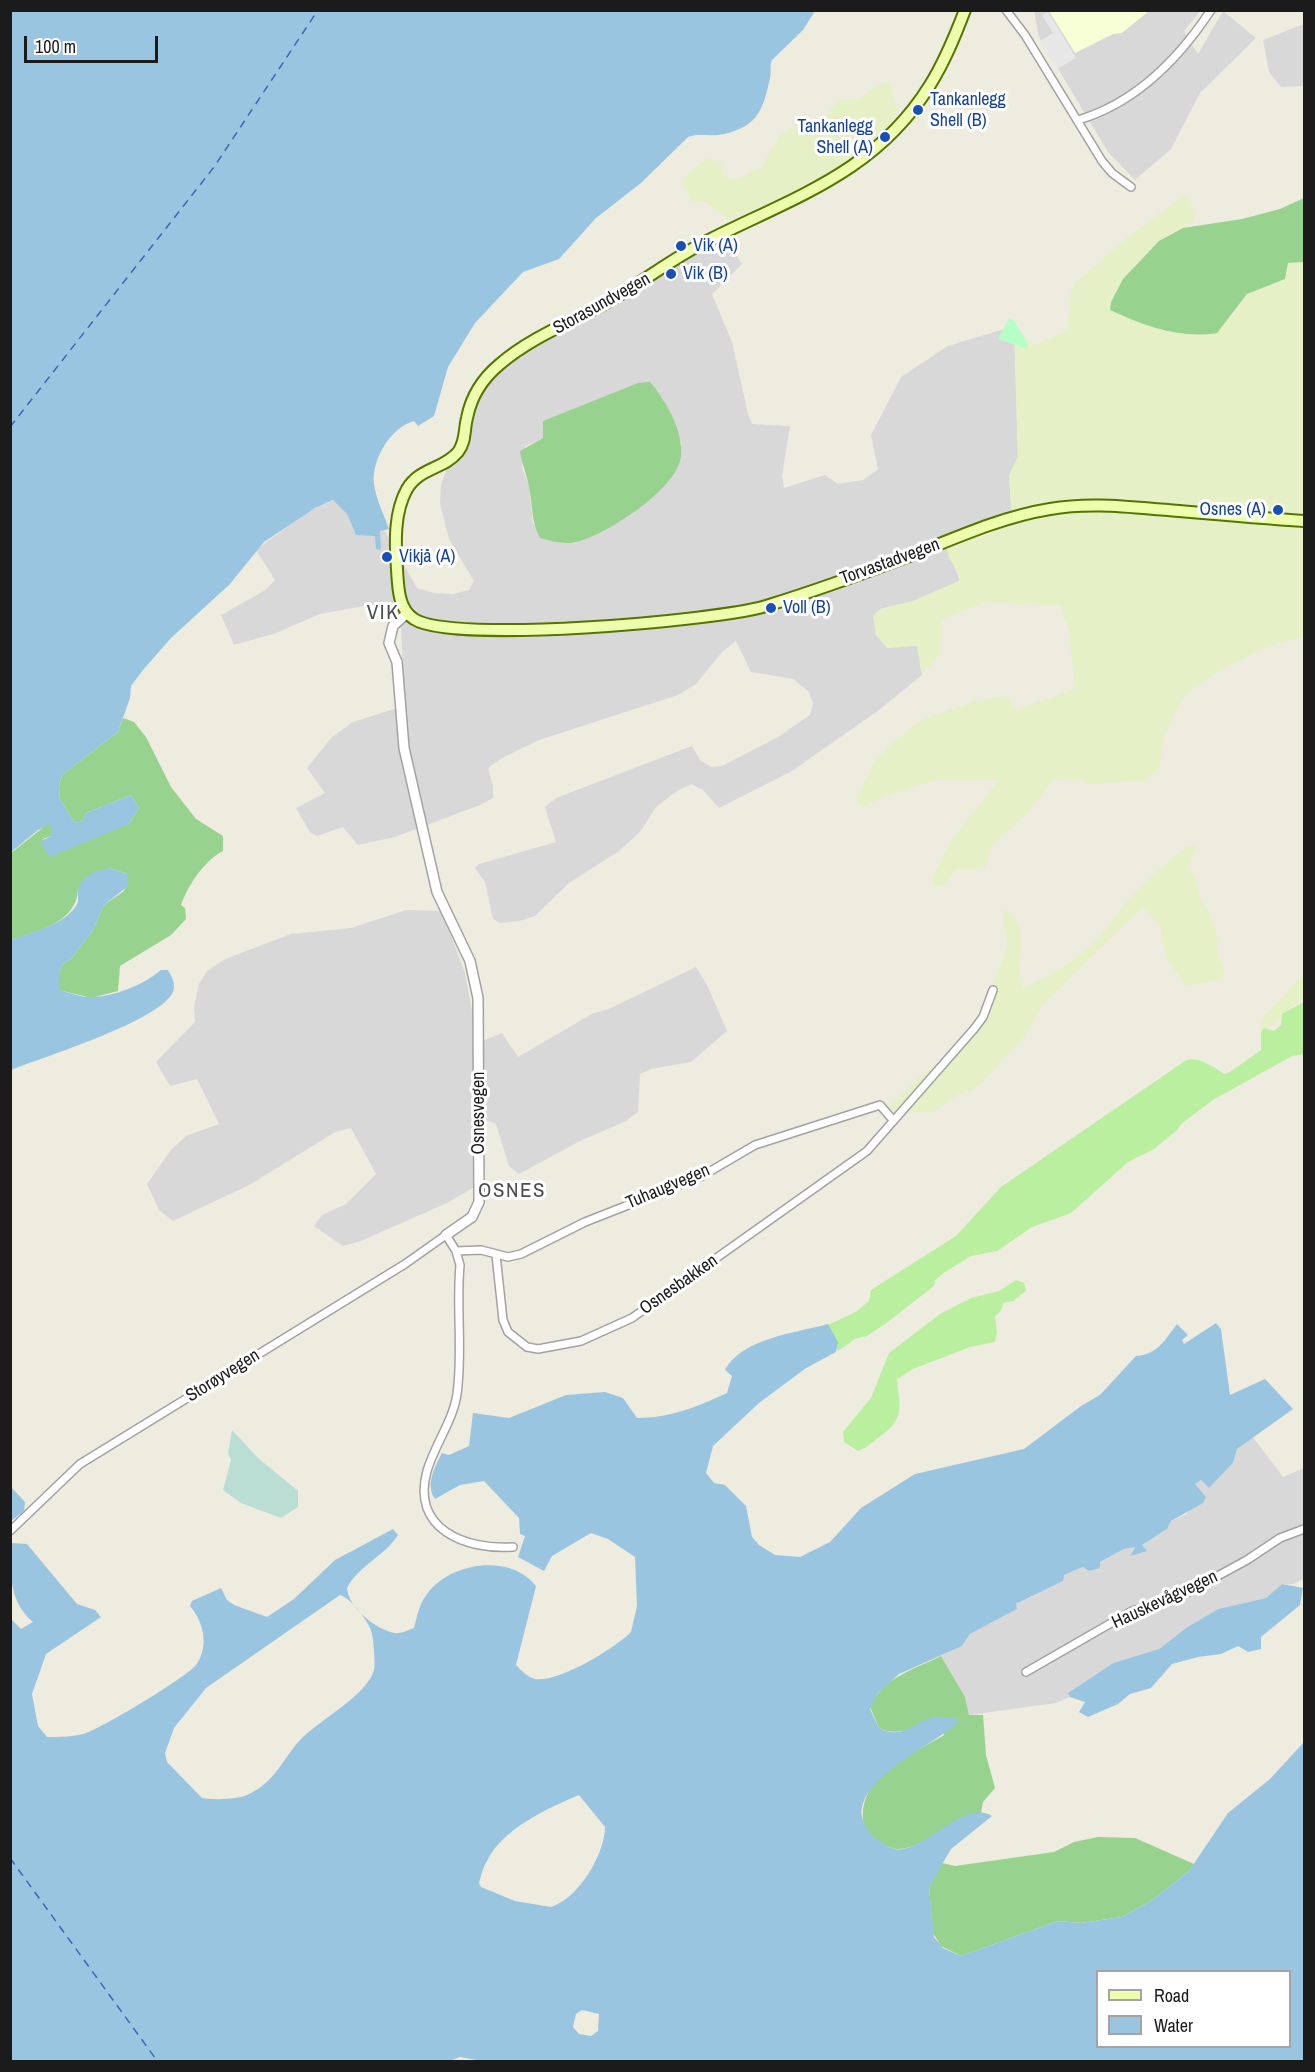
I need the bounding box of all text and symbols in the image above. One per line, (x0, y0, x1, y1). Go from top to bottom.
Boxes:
scale bar (27, 24, 160, 62)
text: 100 m (35, 34, 76, 59)
place label: Tankanlegg Shell (B) (930, 89, 1006, 132)
marker: Tankanlegg Shell (B) (911, 103, 925, 117)
place label: Tankanlegg Shell (A) (797, 116, 873, 158)
marker: Tankanlegg Shell (A) (878, 130, 892, 144)
place label: Vik (A) (693, 235, 738, 257)
marker: Vik (A) (674, 239, 688, 253)
place label: Vik (B) (683, 263, 728, 285)
marker: Vik (B) (664, 267, 678, 281)
street label: Storasundvegen (550, 268, 654, 340)
place label: Osnes (A) (1200, 499, 1266, 521)
marker: Osnes (A) (1271, 503, 1285, 517)
street label: Torvastadvegen (837, 534, 943, 590)
place label: Vikjå (A) (399, 546, 455, 568)
marker: Vikjå (A) (380, 550, 394, 564)
place label: Voll (B) (783, 597, 831, 619)
district label: VIK (367, 600, 399, 626)
marker: Voll (B) (764, 601, 778, 615)
street label: Osnesvegen (468, 1072, 490, 1154)
street label: Tuhaugvegen (623, 1160, 713, 1214)
district label: OSNES (478, 1178, 546, 1204)
street label: Osnesbakken (636, 1250, 722, 1320)
street label: Storøyvegen (182, 1345, 264, 1407)
street label: Hauskevågvegen (1109, 1566, 1221, 1634)
legend (1096, 1970, 1291, 2048)
text: Road (1154, 1983, 1189, 2008)
text: Water (1154, 2013, 1193, 2038)

